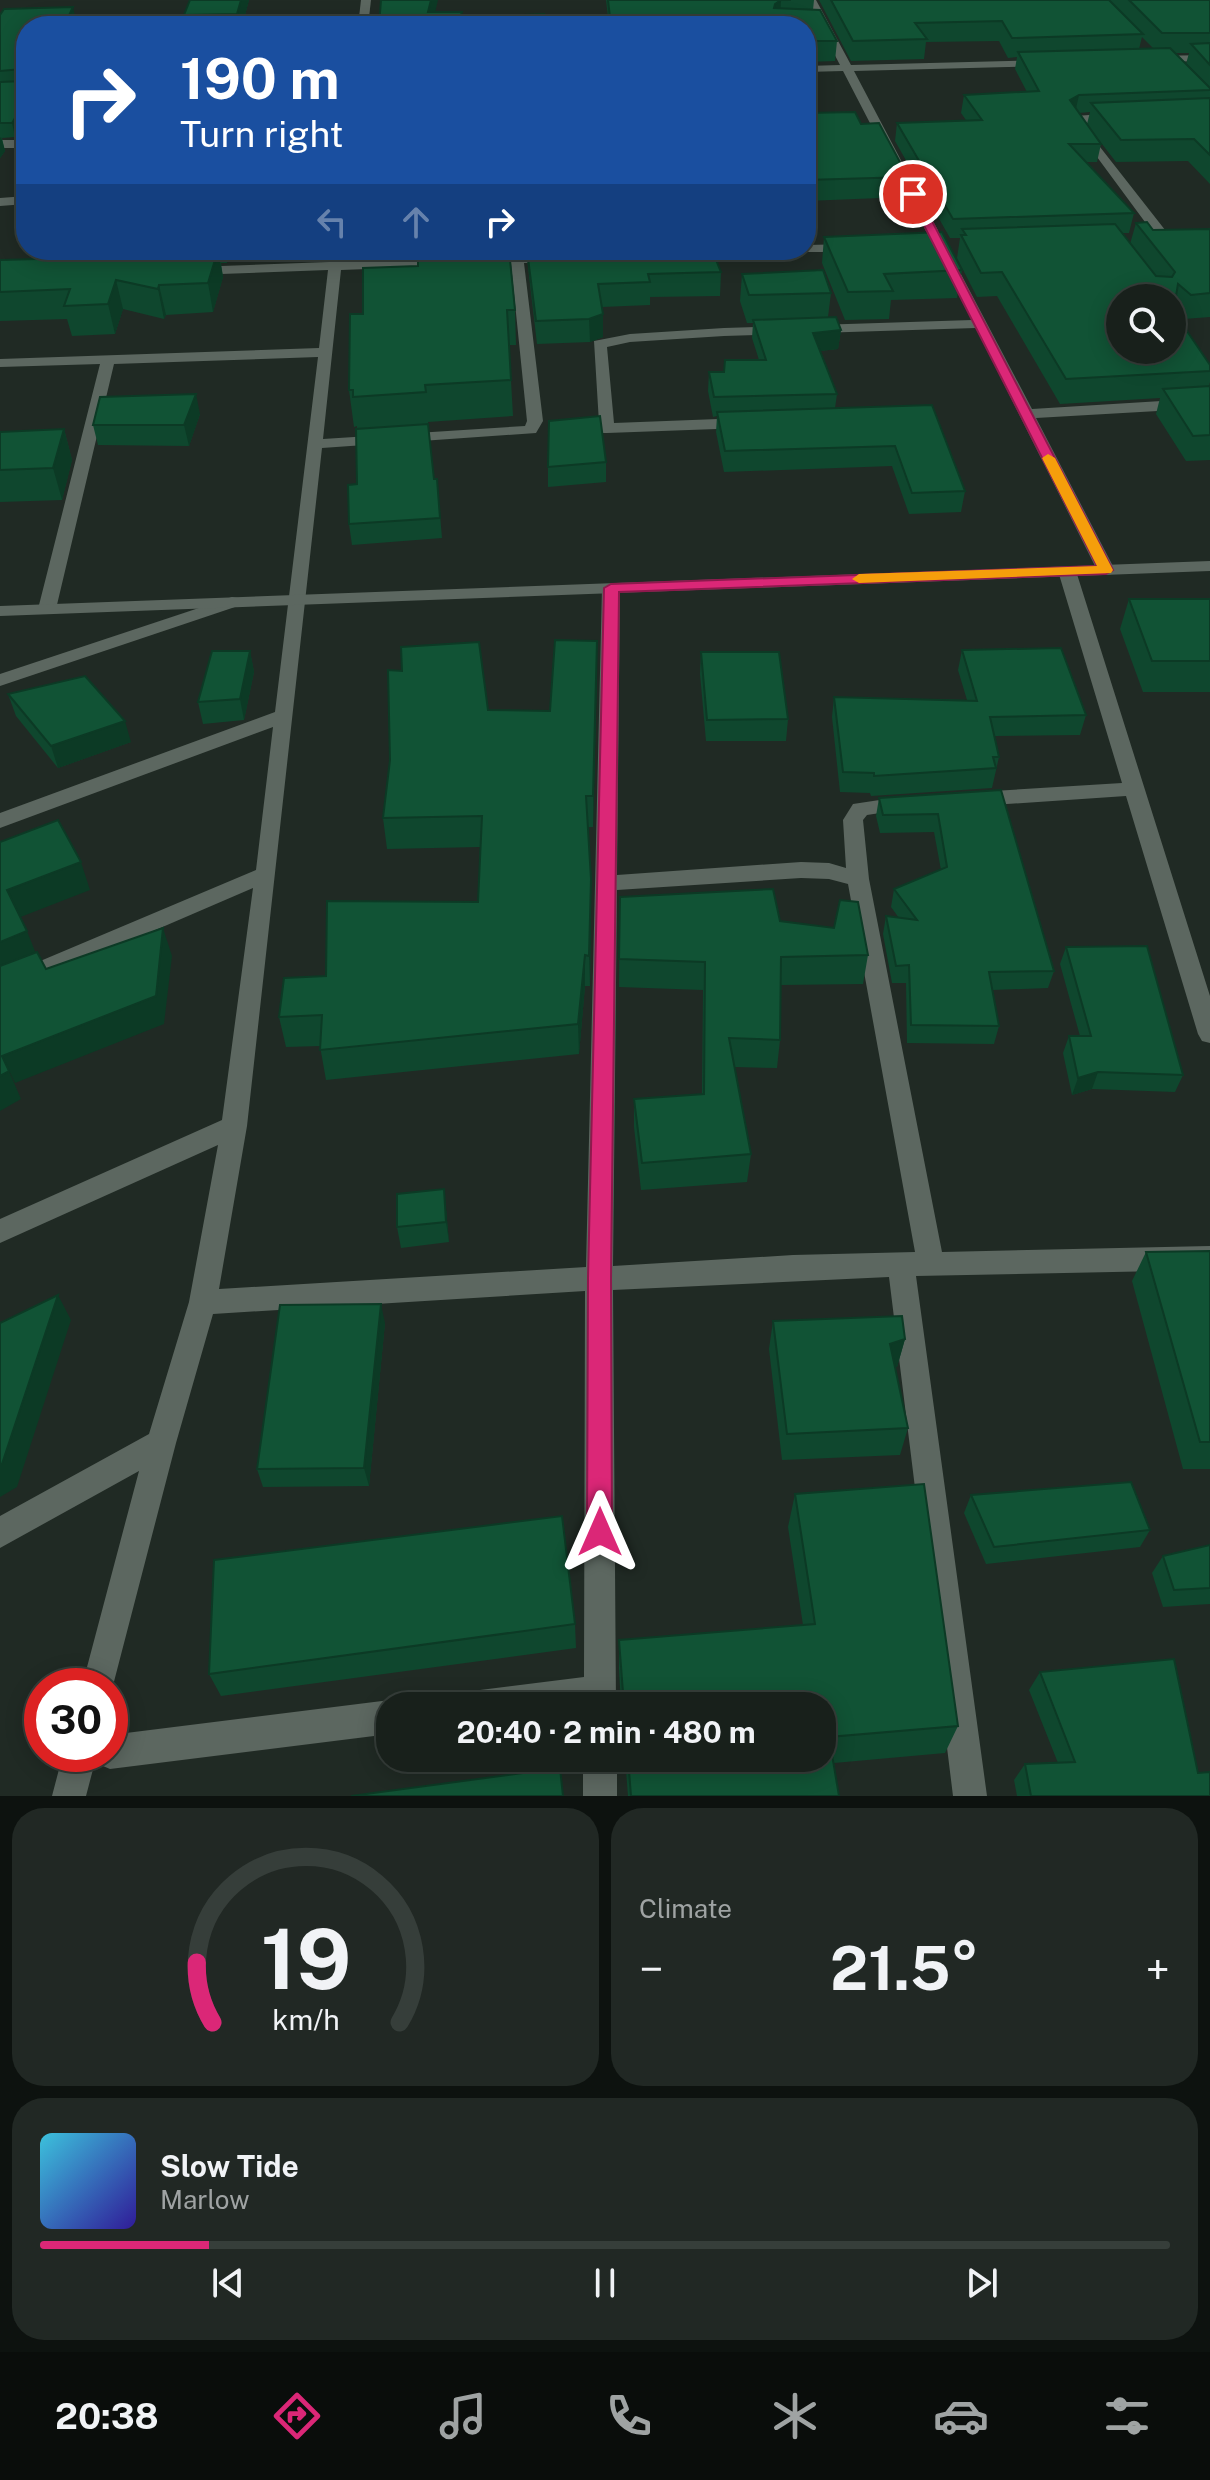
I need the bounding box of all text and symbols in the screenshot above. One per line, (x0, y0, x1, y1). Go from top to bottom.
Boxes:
text: 190 m (180, 46, 340, 112)
icon: right (48, 48, 152, 152)
text: Turn right (180, 113, 343, 155)
pin (879, 160, 947, 228)
icon: arrive (891, 172, 935, 216)
icon: left (310, 200, 354, 244)
icon: ahead (394, 200, 438, 244)
icon: right (478, 200, 522, 244)
map controls (1106, 284, 1186, 364)
button: search (1106, 284, 1186, 364)
position arrow (558, 1490, 642, 1574)
speed limit sign: 30 (24, 1668, 128, 1772)
text: 20:40 · 2 min · 480 m (456, 1714, 756, 1750)
text: Climate (639, 1893, 732, 1924)
text: 19 (260, 1910, 351, 2008)
text: 21.5° (830, 1933, 979, 2004)
text: − (639, 1943, 663, 1995)
text: + (1146, 1943, 1170, 1995)
text: km/h (272, 2003, 339, 2036)
text: Slow Tide (160, 2148, 299, 2184)
text: Marlow (160, 2184, 250, 2215)
icon: previous (206, 2261, 250, 2305)
icon: pause (583, 2261, 627, 2305)
icon: next (960, 2261, 1004, 2305)
icon: directions (269, 2388, 325, 2444)
icon: music (435, 2388, 491, 2444)
icon: phone (601, 2388, 657, 2444)
icon: climate (767, 2388, 823, 2444)
icon: car (933, 2388, 989, 2444)
icon: filters (1099, 2388, 1155, 2444)
text: 20:38 (55, 2395, 159, 2437)

